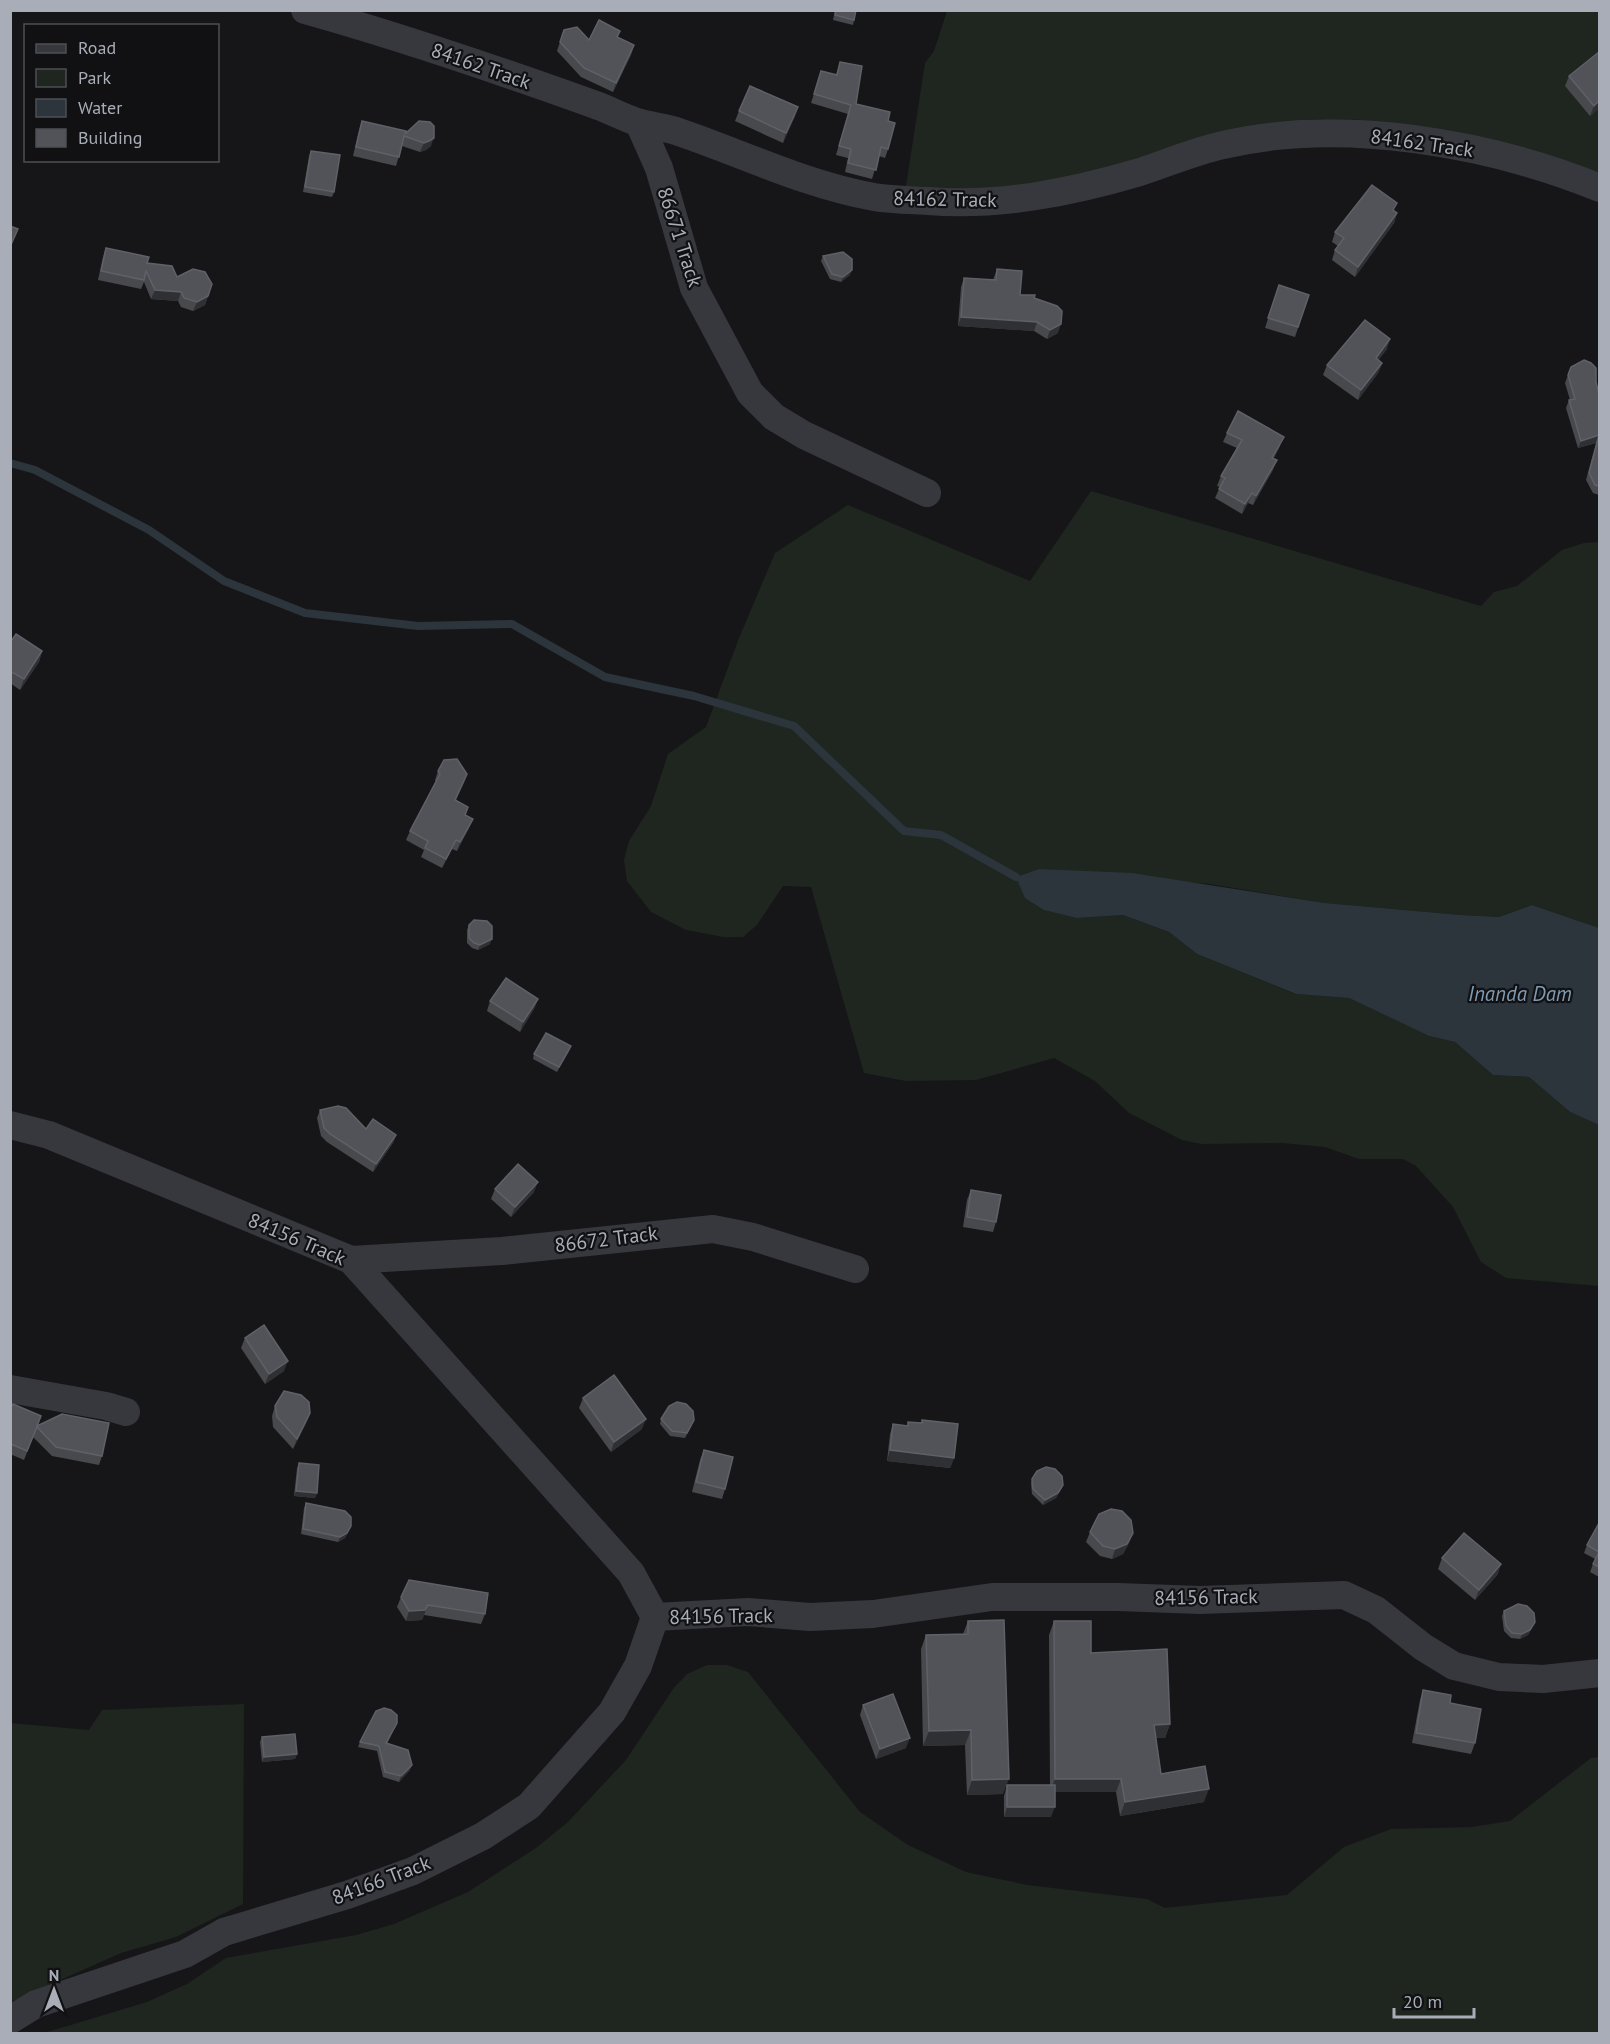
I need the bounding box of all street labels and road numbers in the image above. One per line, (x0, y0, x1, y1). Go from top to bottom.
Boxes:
street label: 84162 Track (428, 37, 535, 95)
street label: 84162 Track (1369, 123, 1475, 163)
street label: 86671 Track (652, 184, 708, 291)
street label: 84162 Track (893, 185, 997, 213)
street label: 84156 Track (244, 1207, 350, 1271)
street label: 86672 Track (553, 1220, 659, 1258)
street label: 84156 Track (1154, 1583, 1258, 1611)
street label: 84156 Track (669, 1602, 773, 1630)
street label: 84166 Track (328, 1849, 434, 1911)

